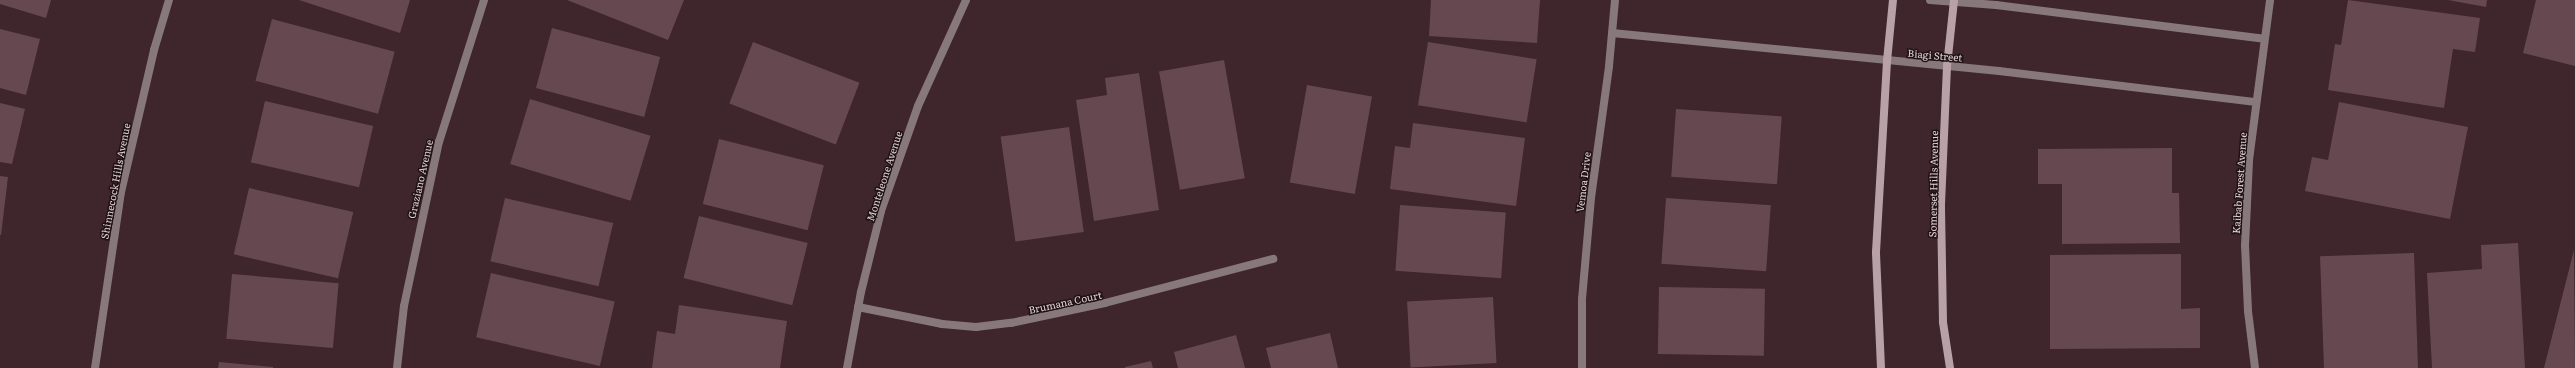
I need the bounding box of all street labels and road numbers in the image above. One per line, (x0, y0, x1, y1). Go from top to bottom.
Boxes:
street label: Biagi Street (1907, 47, 1963, 63)
street label: Shinnecock Hills Avenue (98, 122, 132, 240)
street label: Monteleone Avenue (864, 129, 904, 223)
street label: Somerset Hills Avenue (1926, 130, 1940, 238)
street label: Kaibab Forest Avenue (2229, 132, 2249, 234)
street label: Graziano Avenue (405, 138, 435, 220)
street label: Vemoa Drive (1573, 151, 1593, 213)
street label: Brumana Court (1027, 288, 1103, 316)

